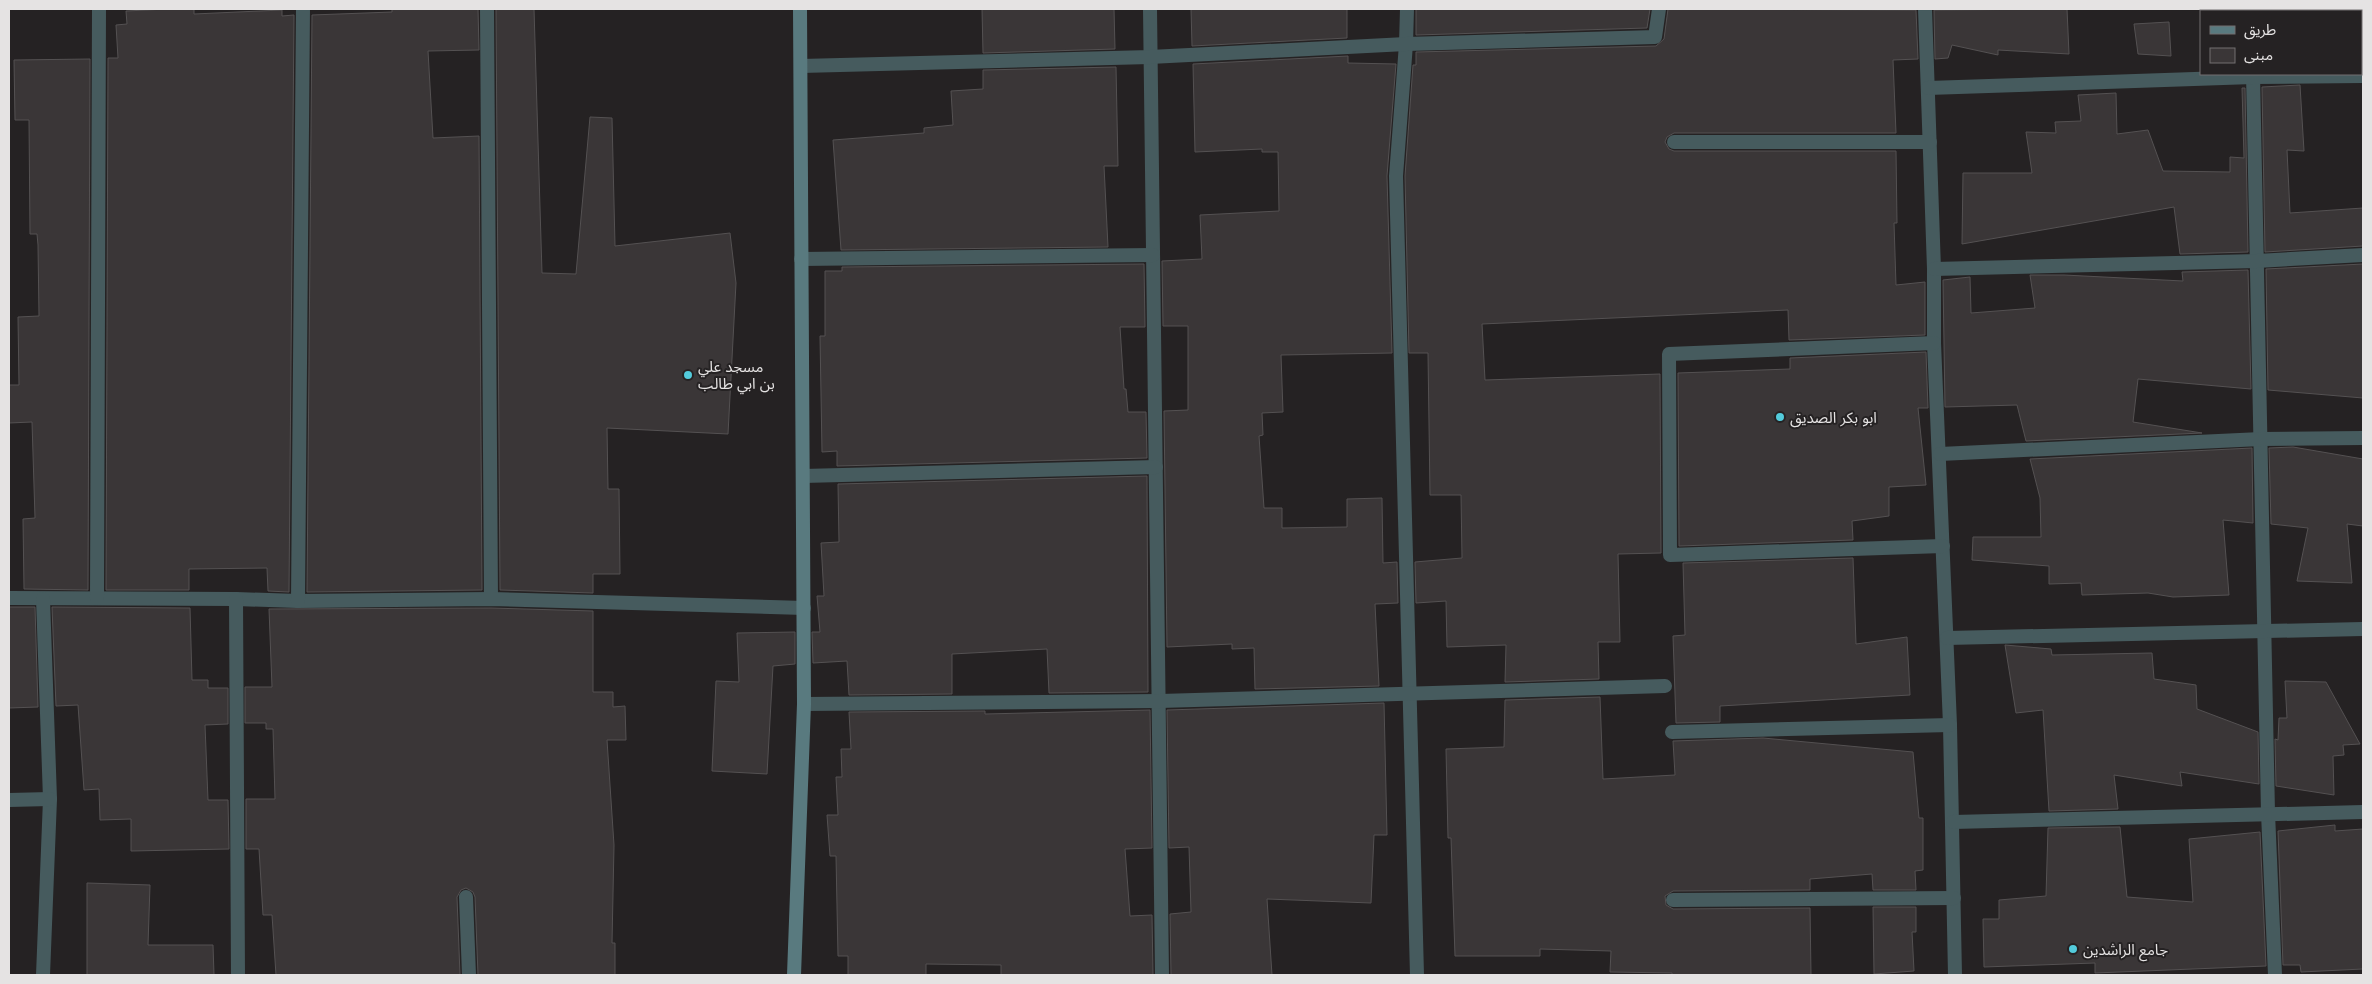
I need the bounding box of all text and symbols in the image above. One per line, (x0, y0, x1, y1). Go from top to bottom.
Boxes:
legend (2200, 10, 2362, 75)
text: طريق (2244, 21, 2276, 40)
text: مبنى (2244, 46, 2273, 64)
place label: مسجد علي بن ابي طالب (698, 358, 775, 395)
marker: مسجد علي بن ابي طالب (682, 369, 694, 381)
place label: ابو بكر الصديق (1790, 409, 1877, 428)
marker: ابو بكر الصديق (1774, 411, 1786, 423)
place label: جامع الراشدين (2083, 941, 2168, 962)
marker: جامع الراشدين (2067, 943, 2079, 955)

